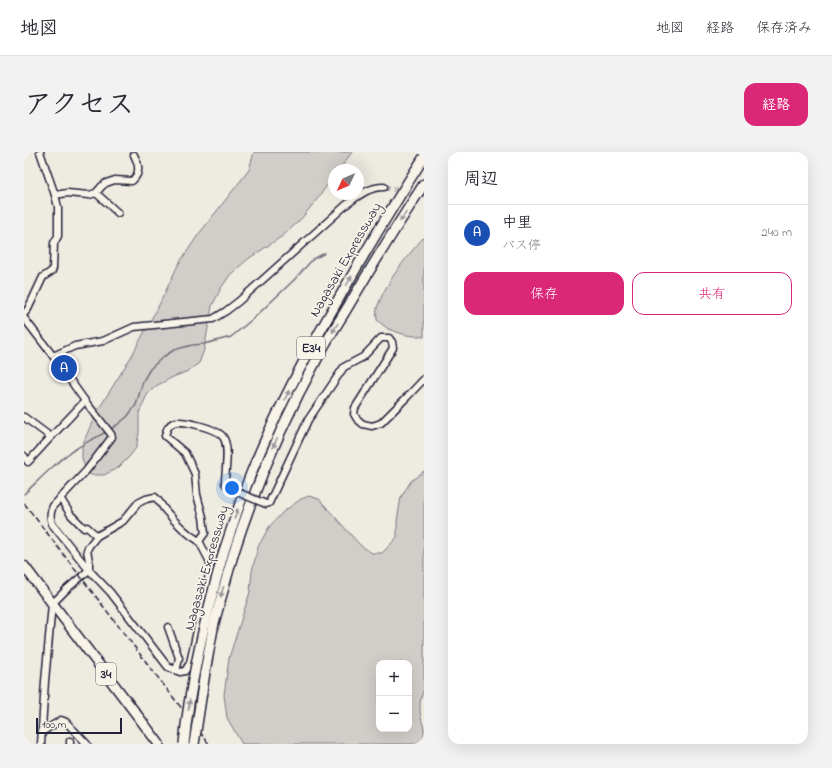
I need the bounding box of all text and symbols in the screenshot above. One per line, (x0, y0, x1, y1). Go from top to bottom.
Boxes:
text: 地図 (20, 16, 58, 43)
text: 地図 (656, 18, 684, 39)
text: 経路 (706, 18, 734, 39)
text: 保存済み (756, 18, 812, 39)
button: 経路 (744, 83, 808, 126)
text: アクセス (24, 86, 134, 127)
north arrow (328, 164, 364, 200)
text: 周辺 (464, 167, 498, 192)
street label: Nagasaki Expressway (305, 199, 388, 322)
one-way arrow (399, 212, 407, 222)
text: 中里 (502, 212, 532, 234)
text: A (473, 223, 481, 242)
text: 240 m (761, 223, 792, 242)
text: バス停 (502, 236, 541, 255)
button: 保存 (464, 272, 624, 315)
button: 共有 (632, 272, 792, 315)
one-way arrow (345, 275, 352, 287)
one-way arrow (331, 323, 339, 333)
road number: E34 (297, 337, 325, 359)
pin: A (51, 353, 77, 383)
one-way arrow (284, 389, 290, 401)
one-way arrow (272, 438, 278, 450)
your location (222, 478, 242, 498)
street label: Nagasaki Expressway (179, 503, 236, 633)
one-way arrow (233, 508, 239, 520)
one-way arrow (219, 586, 225, 599)
map controls (376, 660, 412, 732)
button: + (376, 660, 412, 696)
road number: 34 (96, 663, 116, 685)
button: − (376, 696, 412, 732)
one-way arrow (186, 699, 192, 711)
scale bar (36, 716, 122, 735)
text: 100 m (42, 717, 66, 733)

